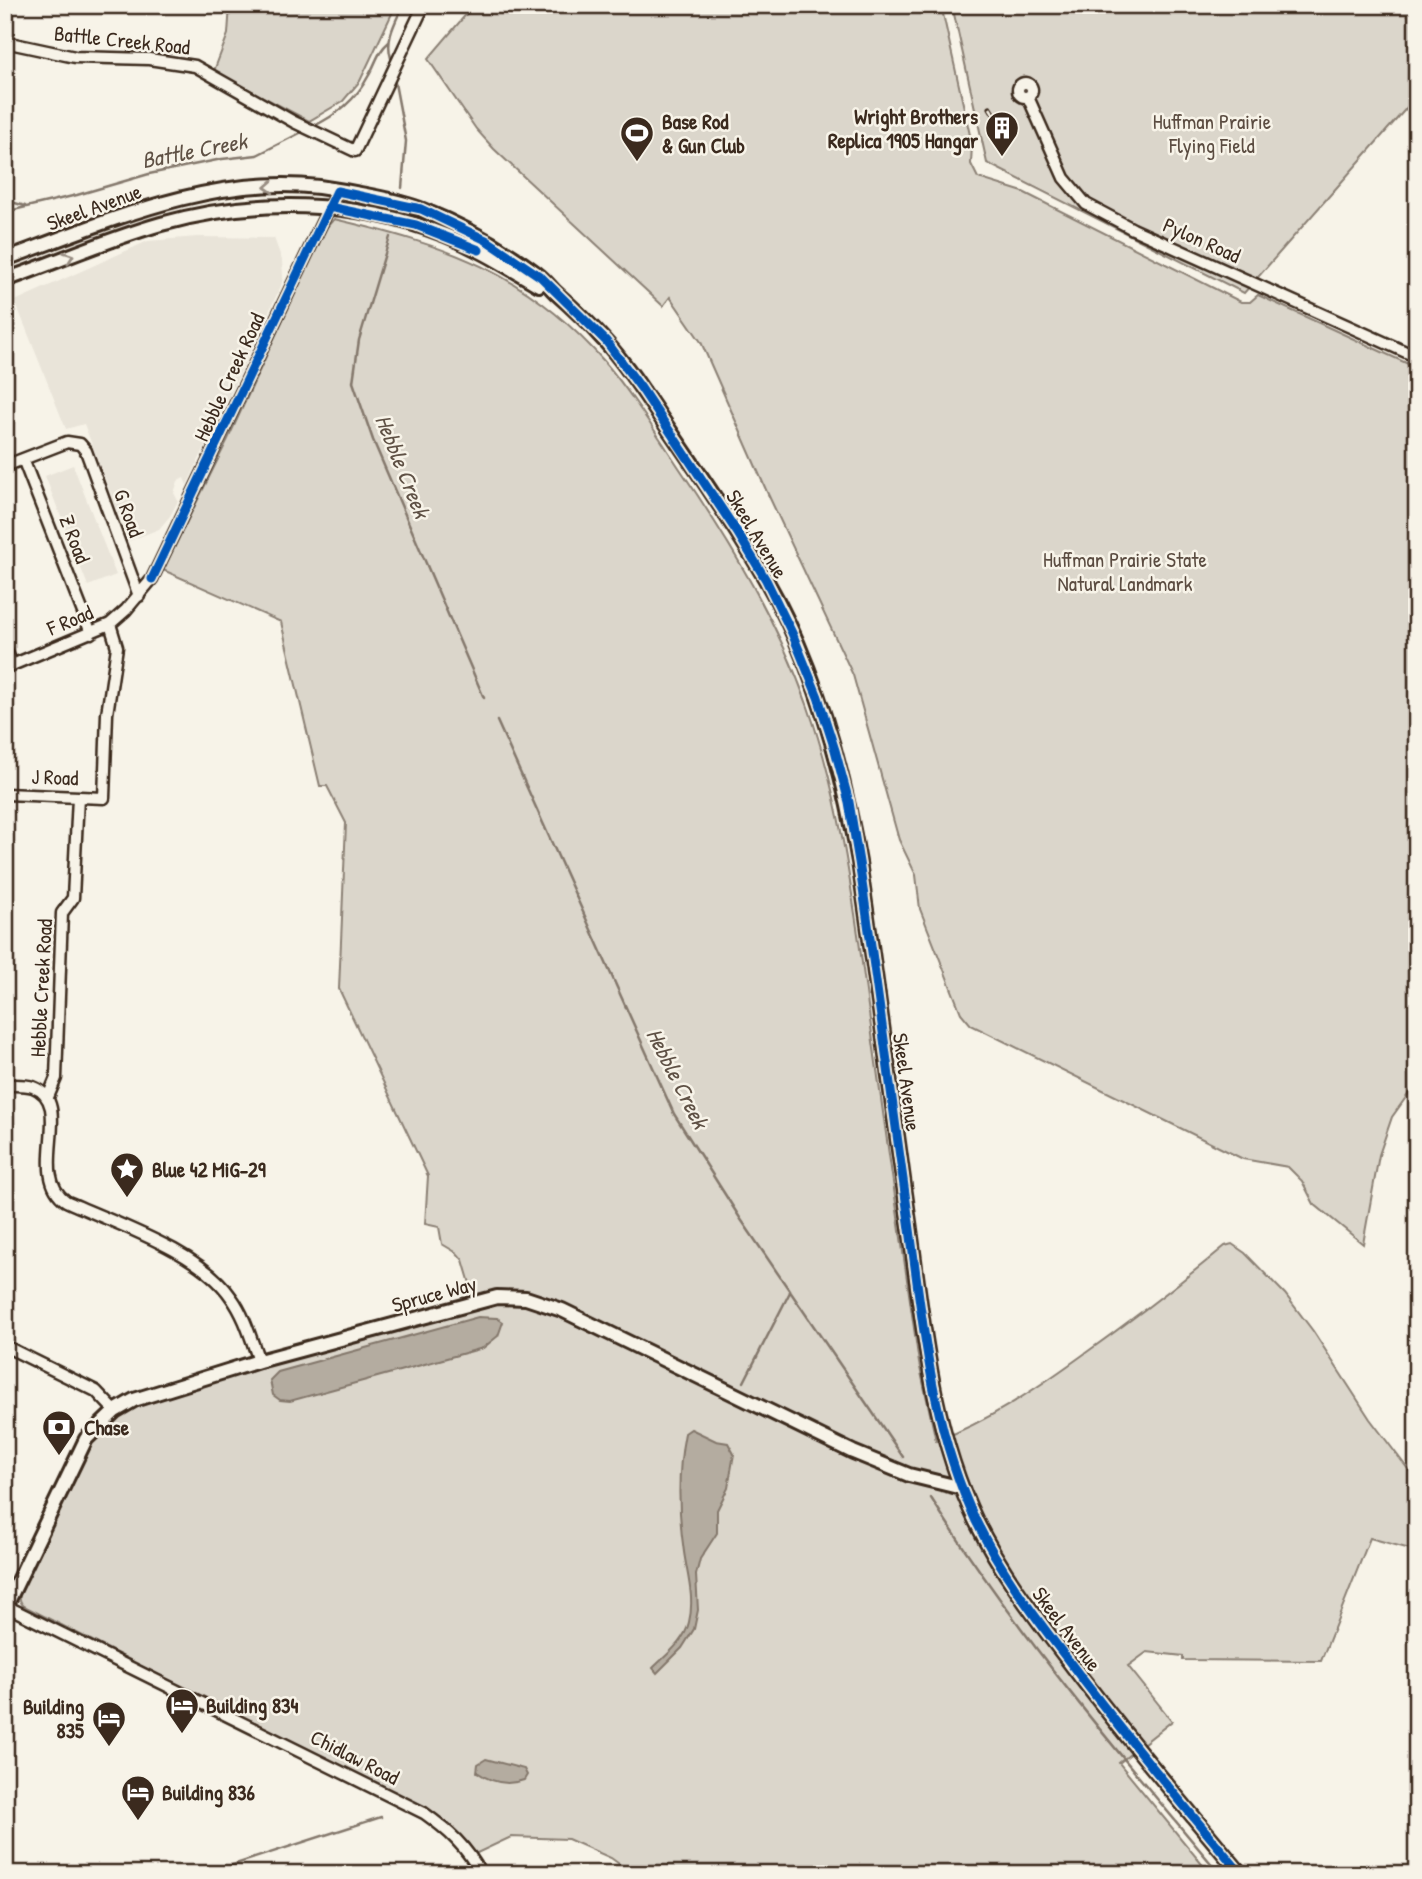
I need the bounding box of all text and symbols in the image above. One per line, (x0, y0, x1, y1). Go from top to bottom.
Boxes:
street label: Battle Creek Road (53, 18, 191, 62)
place label: Wright Brothers Replica 1905 Hangar (828, 102, 979, 156)
place label: Base Rod & Gun Club (662, 107, 745, 160)
park label: Huffman Prairie Flying Field (1153, 107, 1271, 160)
building icon: Wright Brothers Replica 1905 Hangar (983, 109, 1021, 158)
sports icon: Base Rod & Gun Club (618, 114, 656, 163)
water label: Battle Creek (139, 124, 252, 175)
street label: Skeel Avenue (43, 176, 145, 238)
one-way arrow (263, 180, 274, 195)
street label: Pylon Road (1159, 210, 1245, 270)
one-way arrow (63, 251, 75, 265)
street label: Hebble Creek Road (187, 308, 271, 446)
water label: Hebble Creek (368, 410, 439, 524)
street label: Skeel Avenue (719, 484, 795, 584)
street label: G Road (107, 485, 151, 541)
street label: Z Road (53, 511, 97, 567)
park label: Huffman Prairie State Natural Landmark (1043, 545, 1207, 598)
street label: F Road (42, 597, 97, 643)
street label: J Road (31, 762, 79, 792)
street label: Hebble Creek Road (23, 918, 59, 1058)
water label: Hebble Creek (640, 1023, 718, 1136)
street label: Skeel Avenue (886, 1031, 928, 1133)
place icon: Blue 42 MiG-29 (108, 1150, 146, 1199)
place label: Blue 42 MiG-29 (152, 1155, 266, 1184)
street label: Spruce Way (388, 1269, 480, 1319)
bank icon: Chase (40, 1408, 78, 1457)
place label: Chase (84, 1413, 130, 1442)
street label: Skeel Avenue (1026, 1581, 1108, 1677)
hotel icon: Building 834 (163, 1686, 201, 1735)
place label: Building 834 (206, 1691, 298, 1721)
place label: Building 835 (23, 1692, 84, 1745)
hotel icon: Building 835 (90, 1699, 128, 1748)
street label: Chidlaw Road (306, 1722, 404, 1792)
hotel icon: Building 836 (119, 1773, 157, 1822)
place label: Building 836 (162, 1778, 255, 1808)

